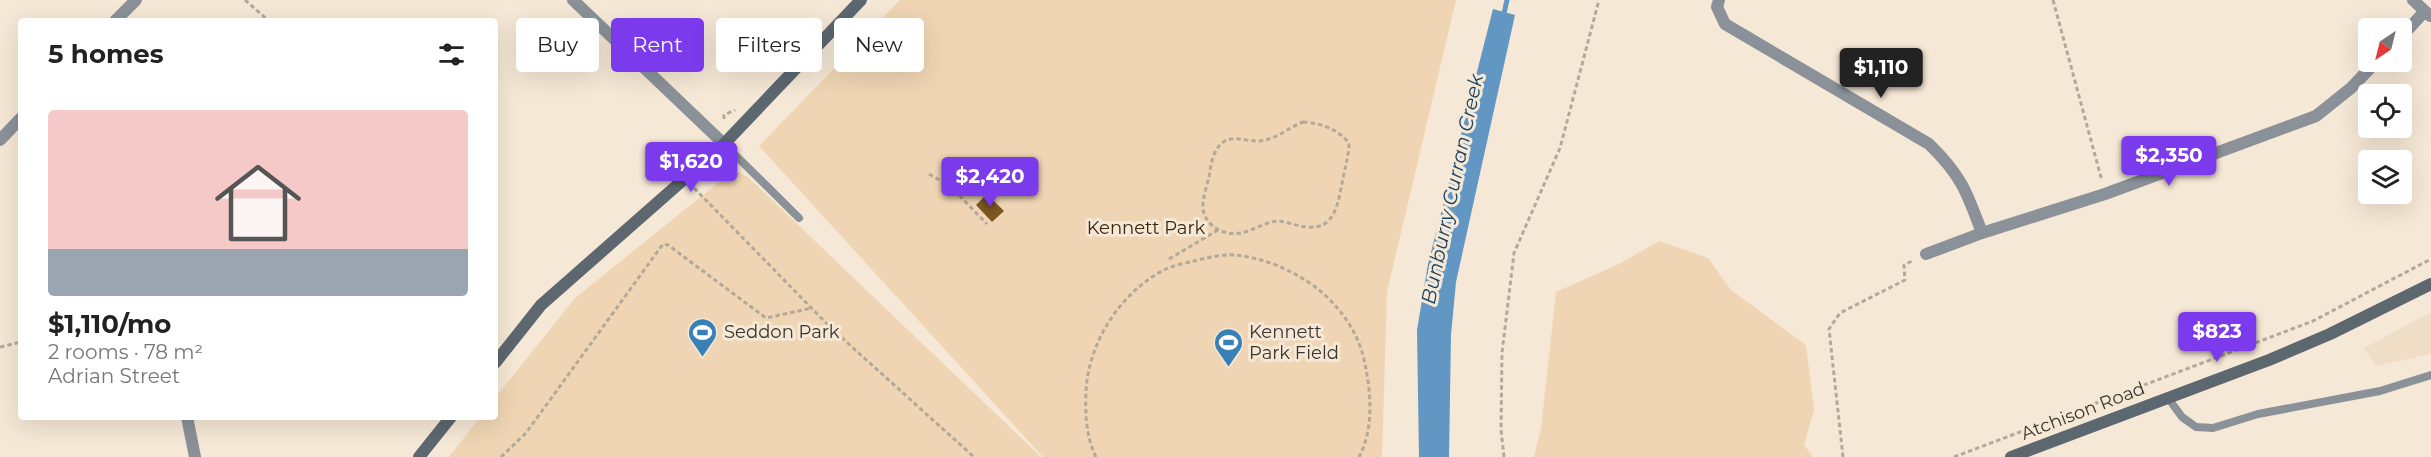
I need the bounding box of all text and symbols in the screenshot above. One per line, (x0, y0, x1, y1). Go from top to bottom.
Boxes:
chip: Buy (516, 18, 599, 72)
chip: Rent (611, 18, 704, 72)
chip: Filters (716, 18, 822, 72)
chip: New (834, 18, 924, 72)
north arrow (2358, 18, 2412, 72)
map controls (2358, 18, 2412, 204)
text: 5 homes (48, 38, 164, 70)
icon: filters (435, 38, 468, 71)
pin: $1,110 (1832, 48, 1930, 99)
text: $1,110 (1854, 55, 1908, 79)
water label: Bunburry Curran Creek (1416, 71, 1488, 306)
button: locate (2358, 84, 2412, 138)
pin: $2,350 (2120, 136, 2218, 187)
pin: $1,620 (642, 142, 740, 193)
text: $2,350 (2135, 143, 2203, 167)
icon: home (204, 149, 312, 257)
text: $1,620 (659, 149, 723, 173)
button: layers (2358, 150, 2412, 204)
pin: $2,420 (941, 157, 1039, 208)
text: $2,420 (955, 164, 1025, 188)
park label: Kennett Park (1087, 217, 1206, 239)
text: $1,110/mo (48, 308, 171, 340)
pin: $823 (2181, 312, 2253, 363)
sports icon: Seddon Park (687, 316, 719, 358)
text: $823 (2192, 319, 2242, 343)
place label: Seddon Park (724, 321, 840, 343)
place label: Kennett Park Field (1249, 321, 1339, 364)
sports icon: Kennett Park Field (1212, 326, 1244, 368)
text: 2 rooms · 78 m² (48, 340, 203, 364)
text: Adrian Street (48, 364, 180, 388)
street label: Atchison Road (2018, 377, 2148, 445)

